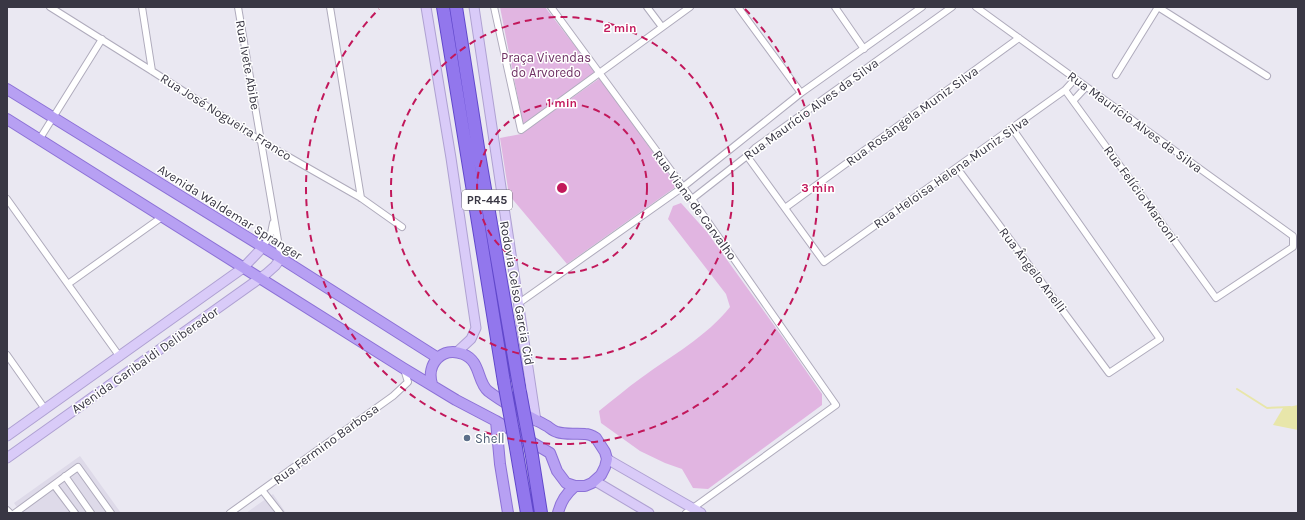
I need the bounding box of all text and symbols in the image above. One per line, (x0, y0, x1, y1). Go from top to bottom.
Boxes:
street label: Rua Ivete Abibe (233, 19, 263, 111)
text: 2 min (603, 21, 637, 35)
park label: Praça Vivendas do Arvoredo (501, 50, 591, 80)
street label: Rua Maurício Alves da Silva (741, 55, 881, 163)
street label: Rua Rosângela Muniz Silva (843, 63, 981, 169)
street label: Rua Maurício Alves da Silva (1065, 68, 1205, 176)
street label: Rua José Nogueira Franco (158, 70, 294, 164)
text: 1 min (547, 96, 577, 110)
street label: Rua Heloisa Helena Muniz Silva (871, 113, 1031, 231)
street label: Rua Felício Marconi (1101, 143, 1181, 245)
street label: Rua Viana de Carvalho (650, 147, 740, 263)
street label: Avenida Waldemar Spranger (155, 161, 305, 263)
centre of rings (555, 181, 569, 195)
text: 3 min (801, 181, 835, 195)
road number: PR-445 (462, 190, 512, 210)
street label: Rodovia Celso Garcia Cid (497, 220, 537, 366)
street label: Rua Ângelo Anelli (996, 224, 1071, 315)
street label: Avenida Garibaldi Deliberador (69, 303, 222, 417)
street label: Rua Fermino Barbosa (270, 401, 382, 487)
place label: Shell (475, 431, 505, 446)
marker: Shell (462, 433, 472, 443)

